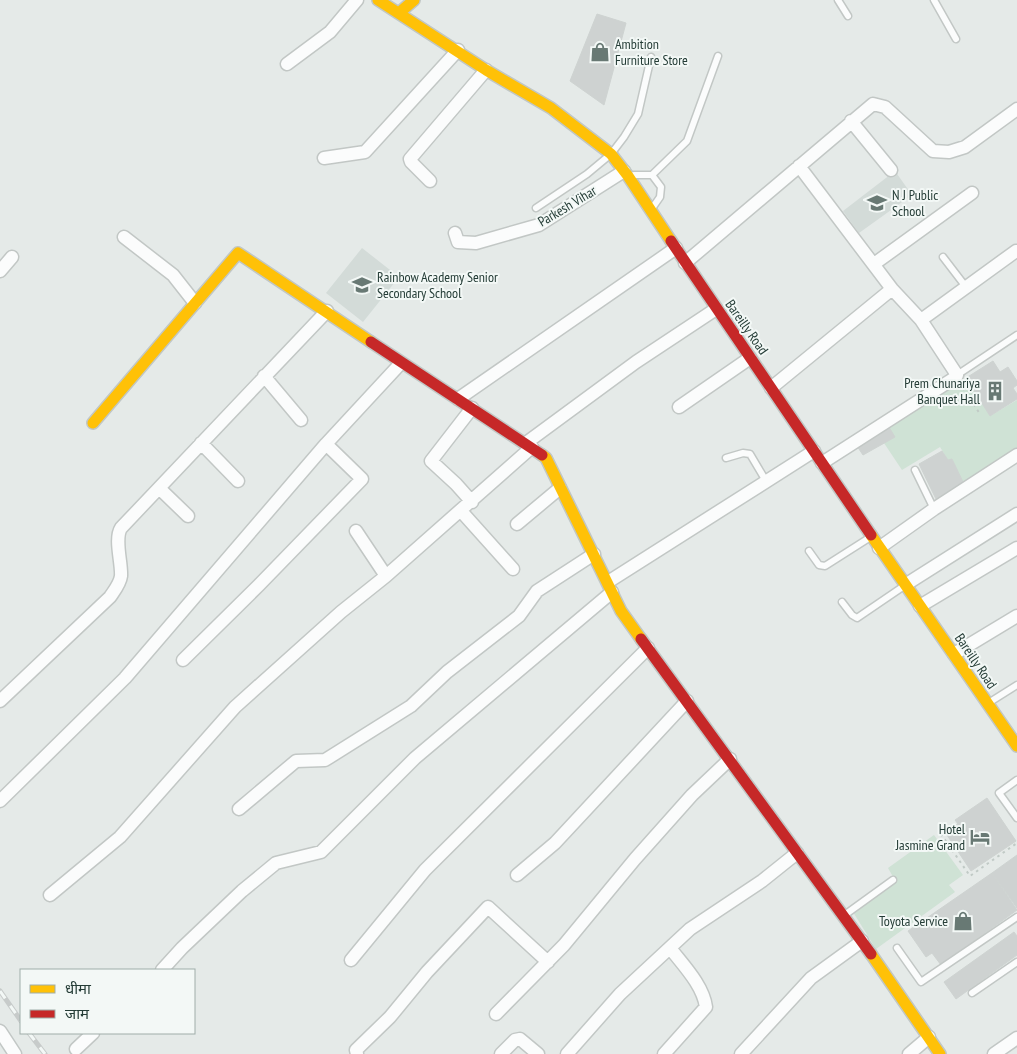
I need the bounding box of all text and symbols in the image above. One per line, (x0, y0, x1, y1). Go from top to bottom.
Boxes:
place label: Ambition Furniture Store (615, 35, 688, 69)
shop icon: Ambition Furniture Store (589, 41, 611, 63)
street label: Parkesh Vihar (534, 181, 600, 230)
place label: N J Public School (892, 186, 938, 220)
school or university icon: N J Public School (866, 192, 888, 214)
place label: Rainbow Academy Senior Secondary School (377, 268, 498, 302)
school or university icon: Rainbow Academy Senior Secondary School (351, 274, 373, 296)
street label: Bareilly Road (722, 296, 772, 358)
place label: Prem Chunariya Banquet Hall (904, 374, 981, 408)
building icon: Prem Chunariya Banquet Hall (984, 380, 1006, 402)
street label: Bareilly Road (951, 630, 1001, 692)
place label: Hotel Jasmine Grand (895, 820, 966, 854)
hotel icon: Hotel Jasmine Grand (969, 826, 991, 848)
shop icon: Toyota Service (952, 910, 974, 932)
place label: Toyota Service (879, 912, 948, 930)
legend (20, 969, 195, 1034)
text: धीमा (65, 979, 92, 998)
text: जाम (65, 1004, 90, 1023)

